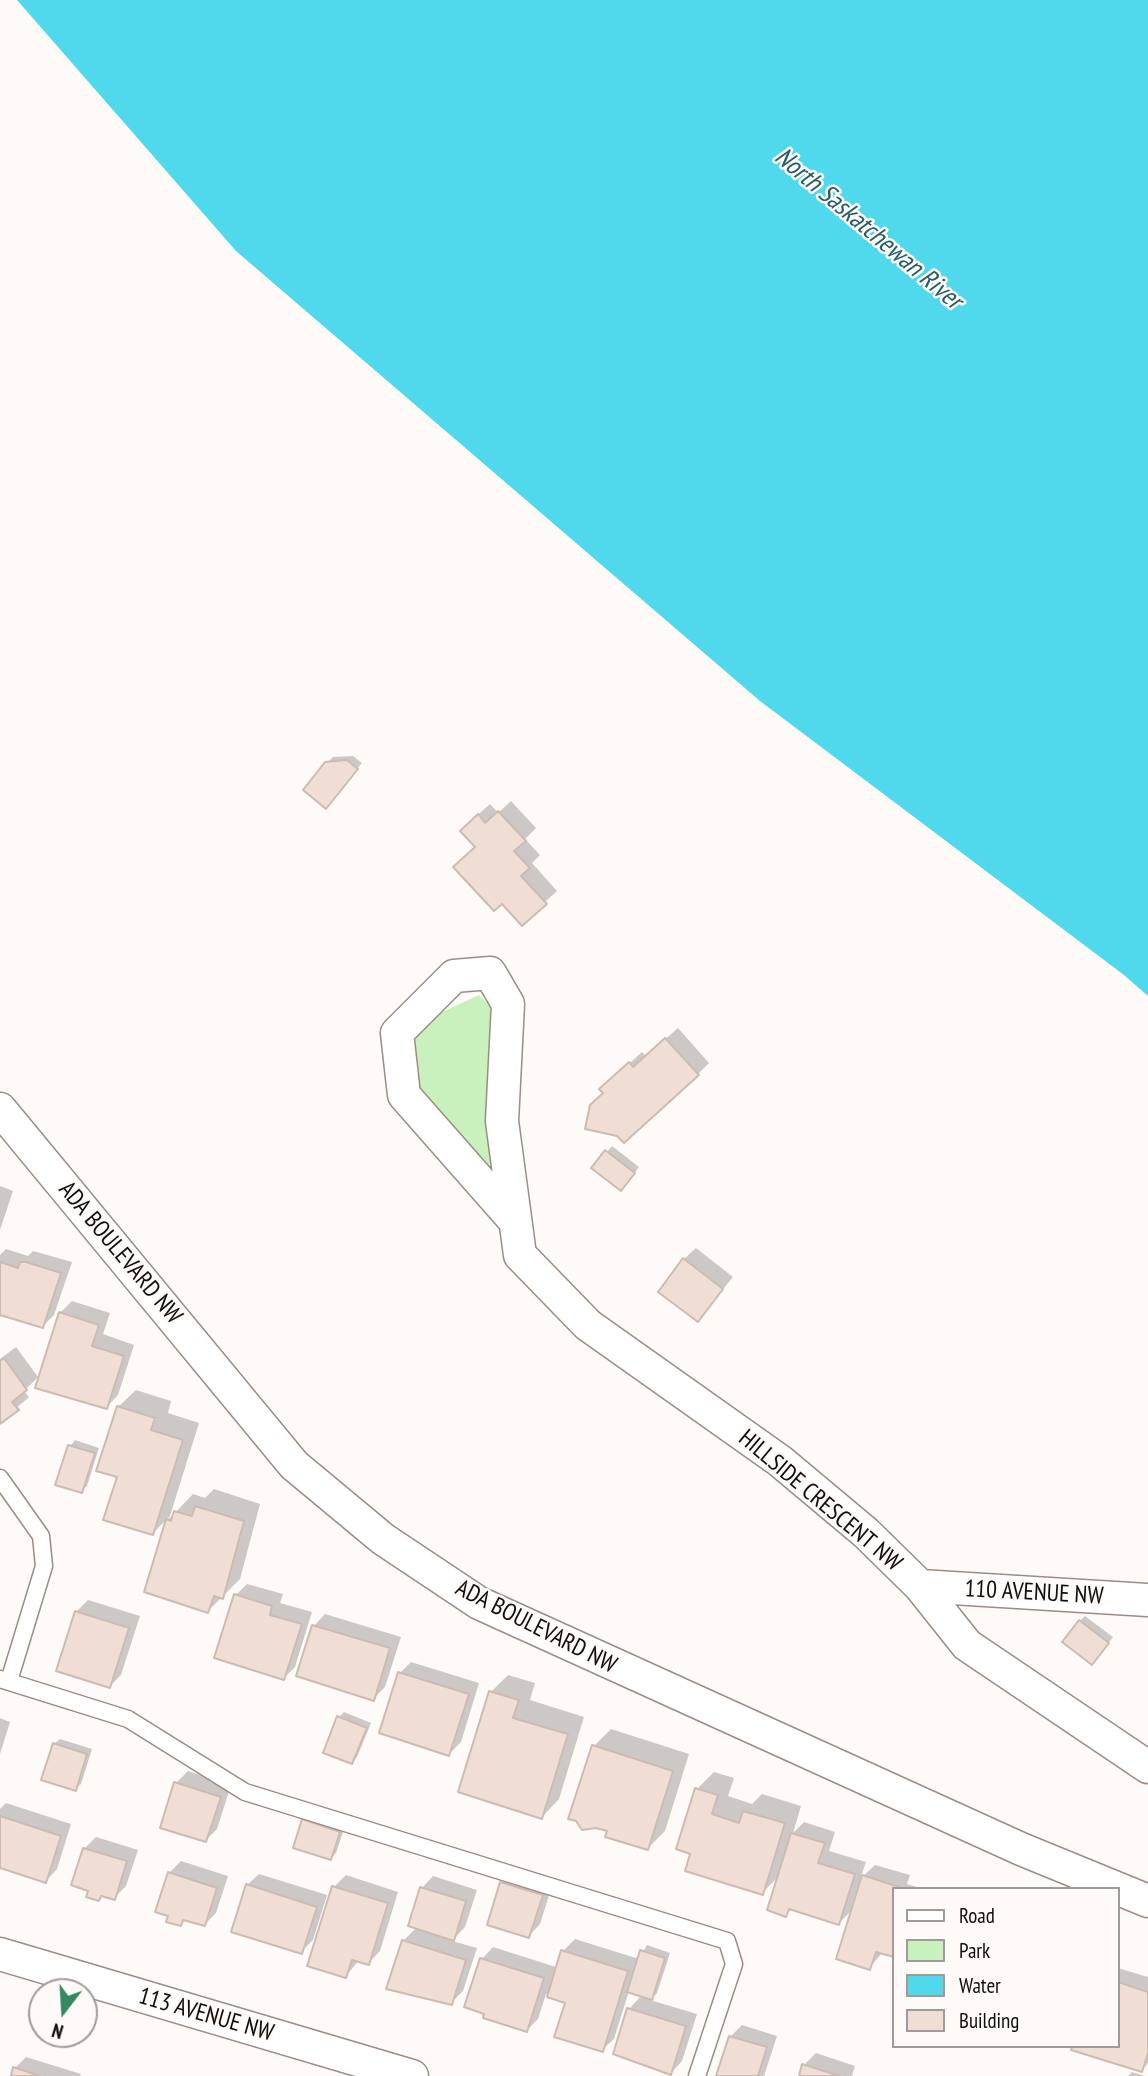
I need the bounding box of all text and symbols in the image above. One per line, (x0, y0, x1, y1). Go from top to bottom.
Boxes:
water label: North Saskatchewan River (768, 142, 968, 316)
street label: ADA BOULEVARD NW (52, 1176, 188, 1330)
street label: HILLSIDE CRESCENT NW (732, 1424, 908, 1578)
street label: ADA BOULEVARD NW (451, 1574, 621, 1680)
street label: 110 AVENUE NW (964, 1575, 1104, 1611)
legend (892, 1887, 1120, 2048)
text: Road (959, 1902, 995, 1929)
text: Park (959, 1937, 990, 1964)
text: Water (959, 1972, 1001, 1999)
north arrow (28, 1978, 98, 2048)
street label: 113 AVENUE NW (135, 1982, 277, 2048)
text: Building (959, 2007, 1019, 2034)
text: N (49, 2018, 66, 2044)

